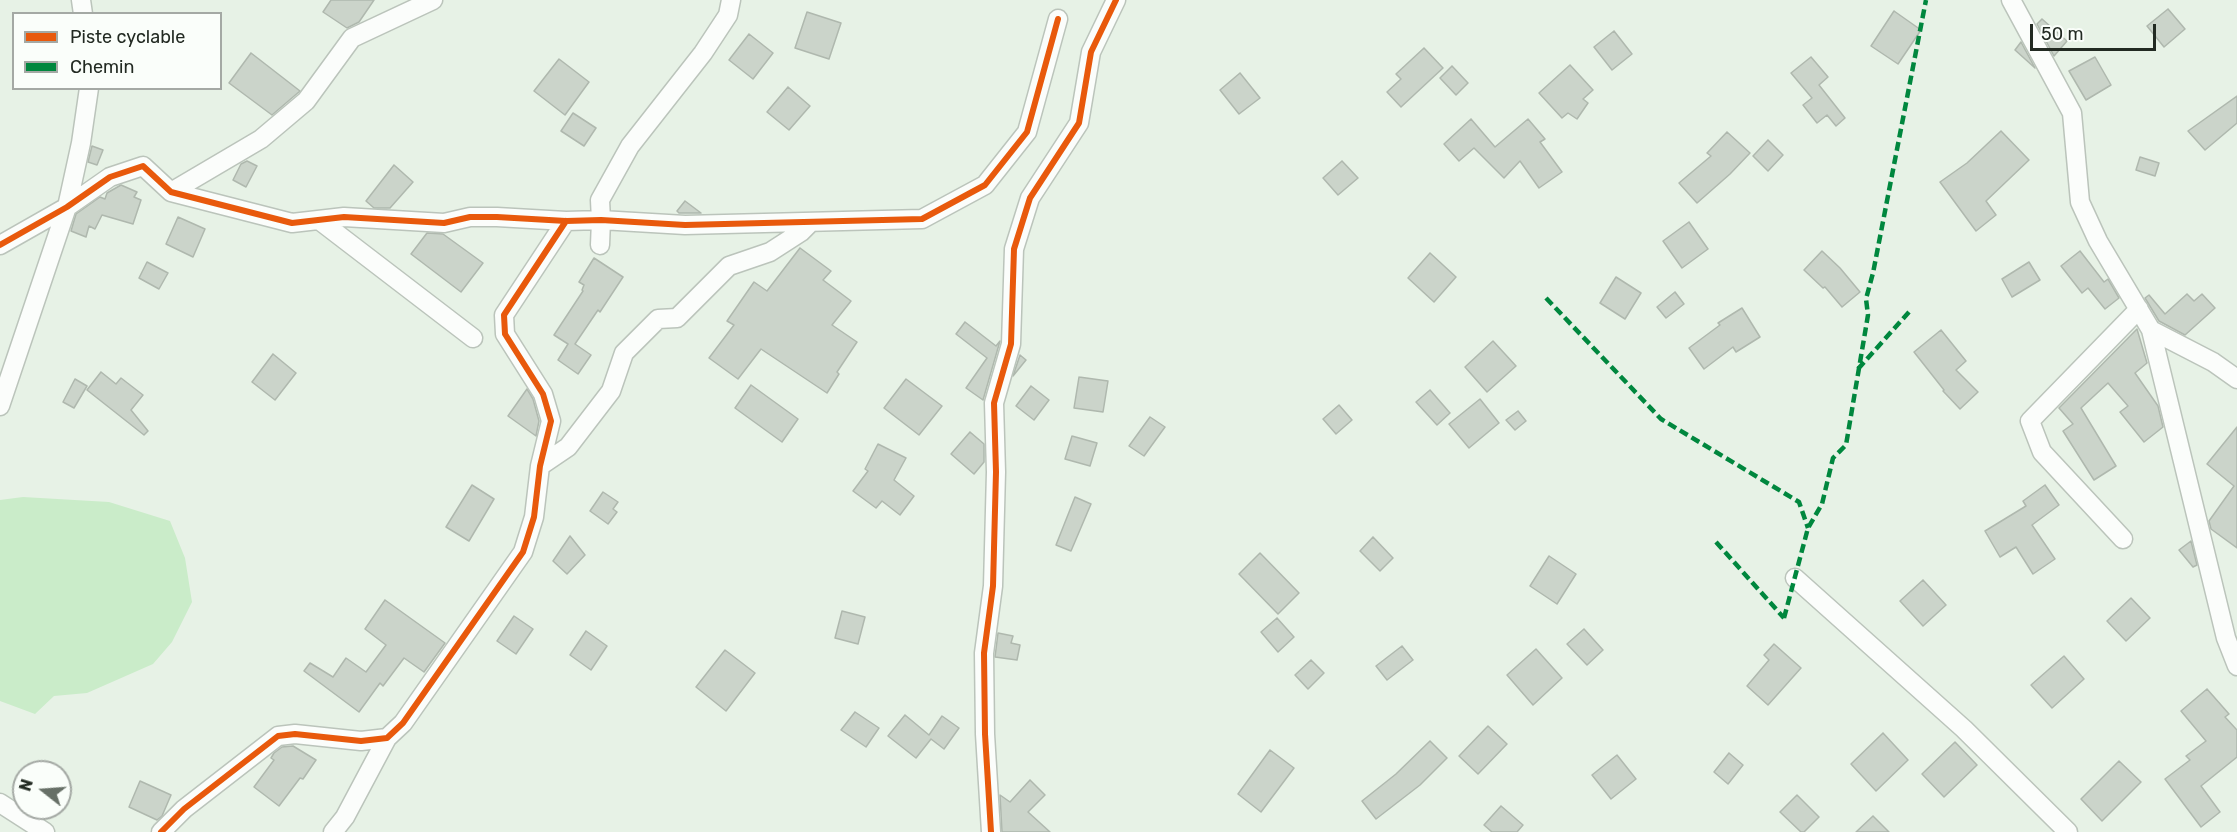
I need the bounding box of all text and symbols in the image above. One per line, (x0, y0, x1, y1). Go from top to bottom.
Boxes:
legend (12, 12, 222, 90)
scale bar (2033, 12, 2159, 50)
text: 50 m (2041, 23, 2084, 45)
text: Piste cyclable (70, 26, 185, 48)
text: Chemin (70, 56, 134, 78)
north arrow (12, 760, 72, 820)
text: N (15, 777, 37, 793)

